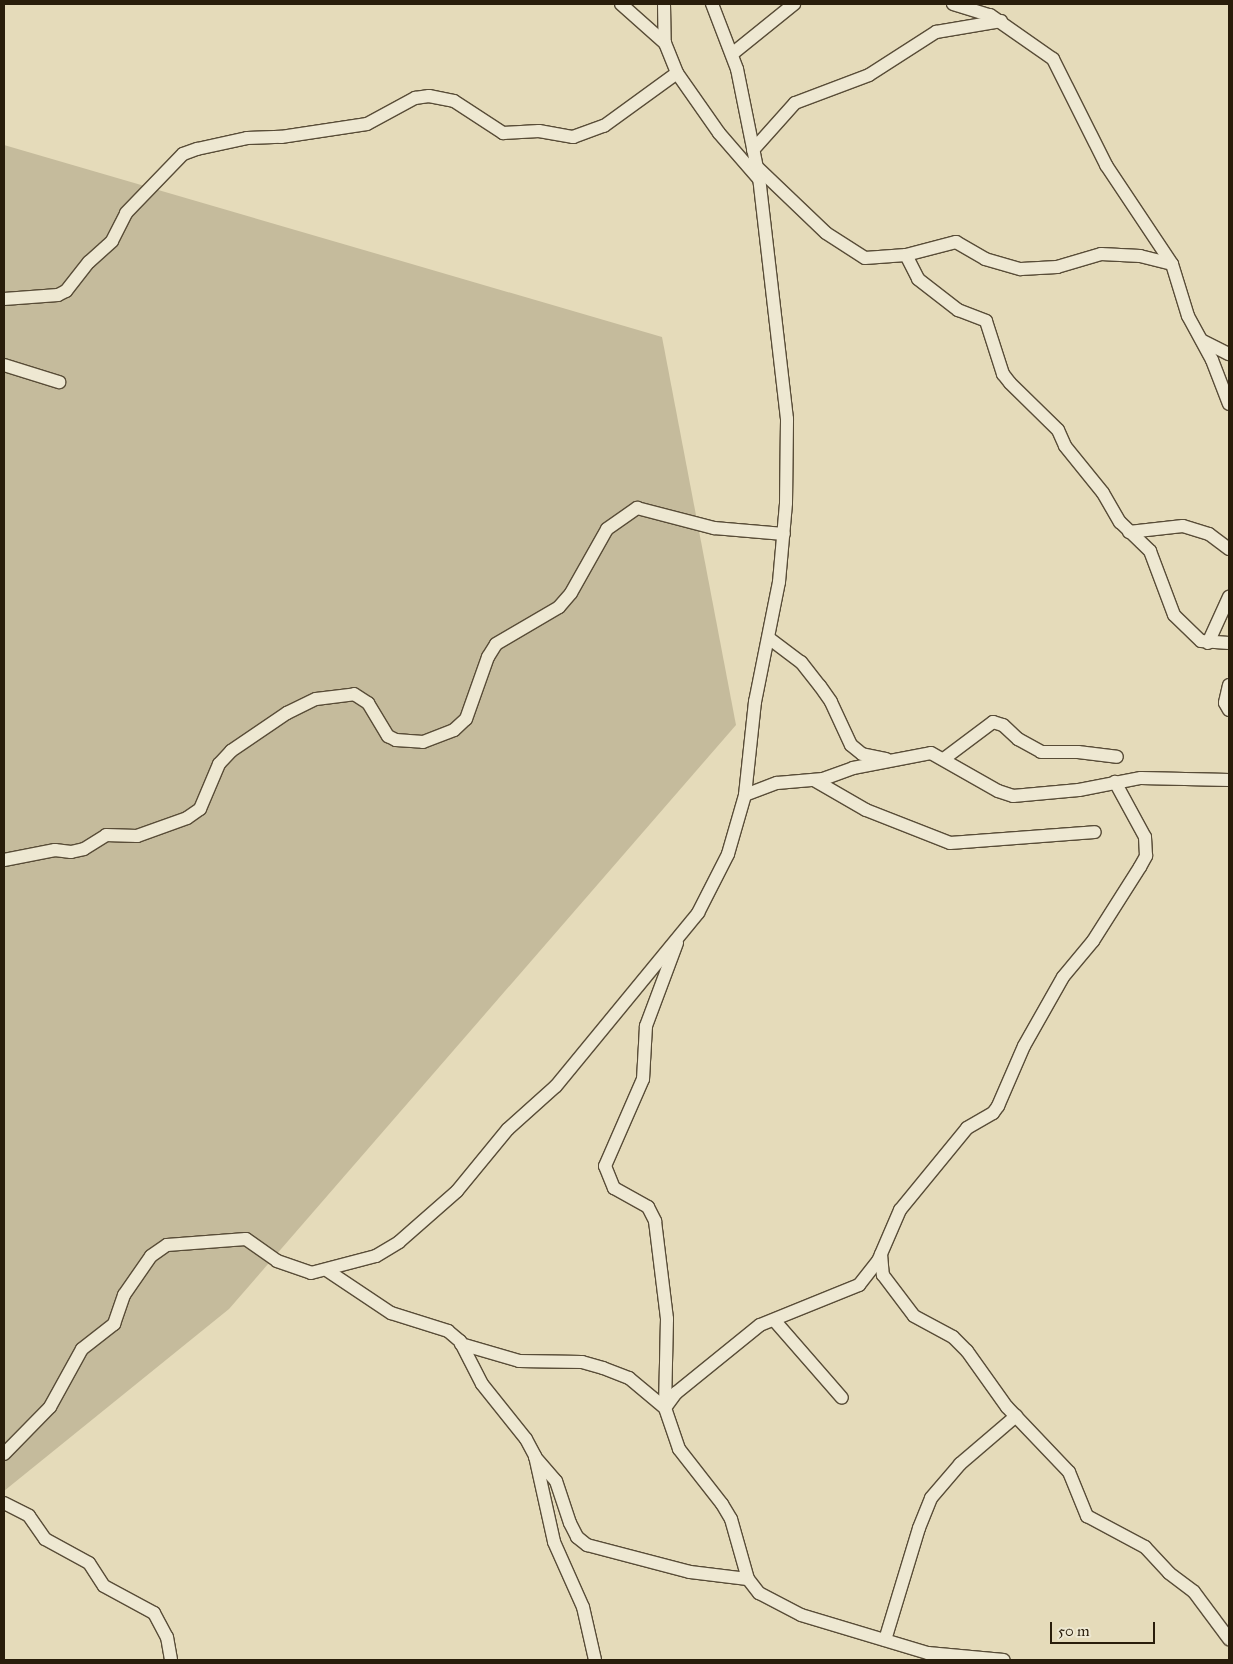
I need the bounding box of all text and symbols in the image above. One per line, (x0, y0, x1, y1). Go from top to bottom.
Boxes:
scale bar (1053, 1612, 1158, 1644)
text: 50 m (1058, 1622, 1090, 1640)

